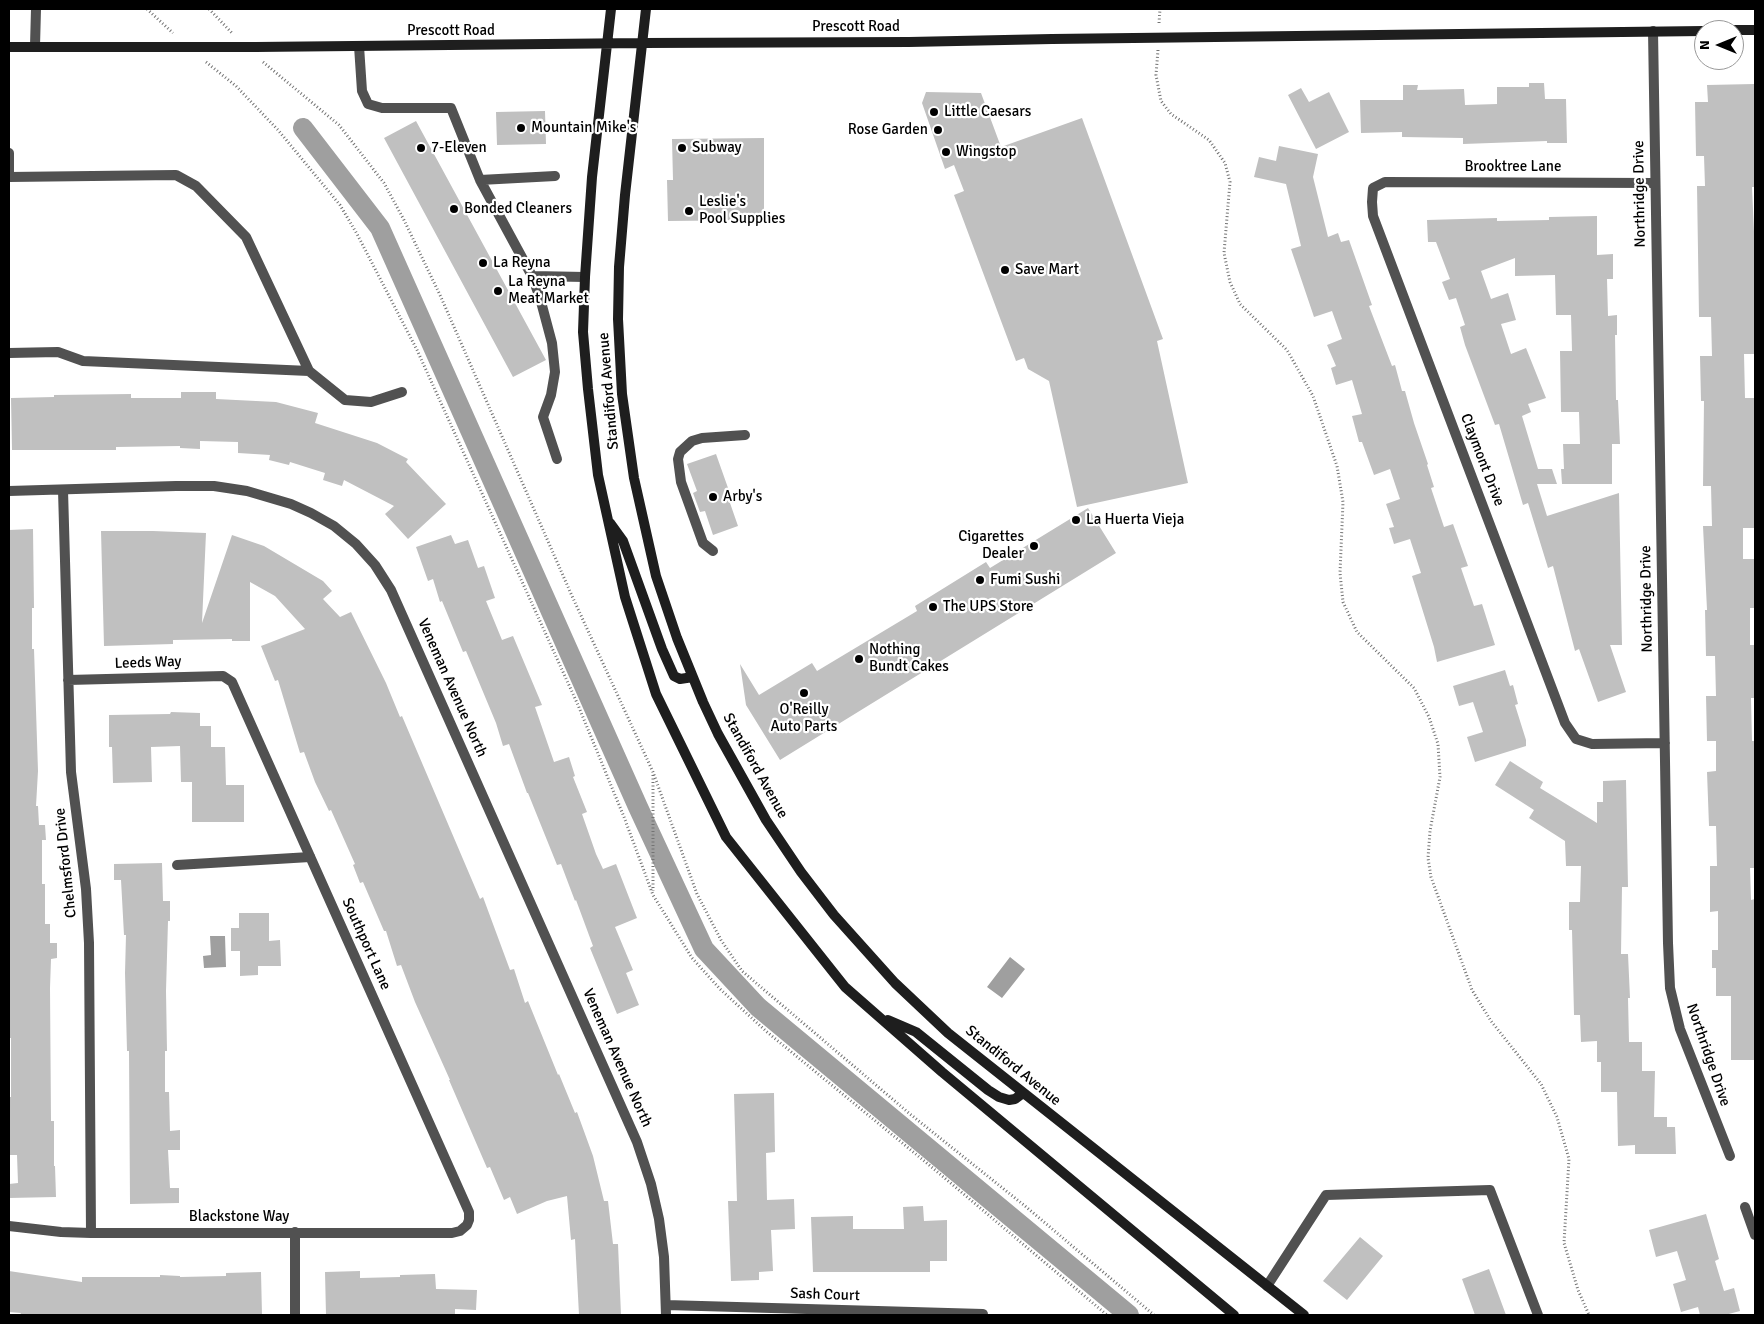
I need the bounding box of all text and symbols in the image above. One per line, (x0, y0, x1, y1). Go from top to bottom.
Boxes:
street label: Prescott Road (812, 18, 900, 36)
north arrow (1694, 20, 1744, 70)
street label: Prescott Road (407, 22, 495, 40)
text: N (1696, 40, 1713, 50)
place label: Little Caesars (944, 103, 1031, 121)
marker: Little Caesars (928, 106, 940, 118)
place label: Mountain Mike's (531, 119, 636, 137)
place label: Rose Garden (848, 121, 928, 139)
marker: Mountain Mike's (515, 122, 527, 134)
marker: Rose Garden (932, 124, 944, 136)
place label: 7-Eleven (431, 139, 487, 157)
place label: Subway (692, 139, 742, 157)
street label: Northridge Drive (1630, 140, 1650, 248)
marker: 7-Eleven (415, 142, 427, 154)
marker: Subway (676, 142, 688, 154)
place label: Wingstop (956, 143, 1016, 161)
marker: Wingstop (940, 146, 952, 158)
street label: Brooktree Lane (1465, 158, 1561, 176)
place label: Leslie's Pool Supplies (699, 193, 785, 228)
place label: Bonded Cleaners (464, 200, 572, 218)
marker: Bonded Cleaners (448, 203, 460, 215)
marker: Leslie's Pool Supplies (683, 205, 695, 217)
place label: La Reyna (493, 254, 551, 272)
marker: La Reyna (477, 257, 489, 269)
place label: Save Mart (1015, 261, 1079, 279)
marker: Save Mart (999, 264, 1011, 276)
place label: La Reyna Meat Market (508, 273, 589, 308)
marker: La Reyna Meat Market (492, 285, 504, 297)
street label: Standiford Avenue (595, 332, 623, 450)
street label: Claymont Drive (1456, 411, 1508, 509)
place label: Arby's (723, 488, 762, 506)
marker: Arby's (707, 491, 719, 503)
place label: La Huerta Vieja (1086, 511, 1184, 529)
marker: La Huerta Vieja (1070, 514, 1082, 526)
place label: Cigarettes Dealer (958, 528, 1024, 563)
marker: Cigarettes Dealer (1028, 540, 1040, 552)
street label: Northridge Drive (1637, 545, 1657, 653)
place label: Fumi Sushi (990, 571, 1060, 589)
marker: Fumi Sushi (974, 574, 986, 586)
place label: The UPS Store (943, 598, 1034, 616)
marker: The UPS Store (927, 601, 939, 613)
street label: Veneman Avenue North (413, 616, 491, 760)
place label: Nothing Bundt Cakes (869, 641, 949, 676)
street label: Leeds Way (114, 653, 182, 673)
marker: Nothing Bundt Cakes (853, 653, 865, 665)
marker: O'Reilly Auto Parts (798, 687, 810, 699)
place label: O'Reilly Auto Parts (771, 701, 837, 736)
street label: Standiford Avenue (719, 710, 791, 822)
street label: Chelmsford Drive (51, 807, 81, 919)
street label: Southport Lane (338, 895, 394, 993)
street label: Veneman Avenue North (578, 986, 656, 1130)
street label: Northridge Drive (1682, 1001, 1734, 1109)
street label: Standiford Avenue (962, 1022, 1064, 1110)
street label: Blackstone Way (189, 1208, 289, 1226)
street label: Sash Court (790, 1285, 860, 1305)

